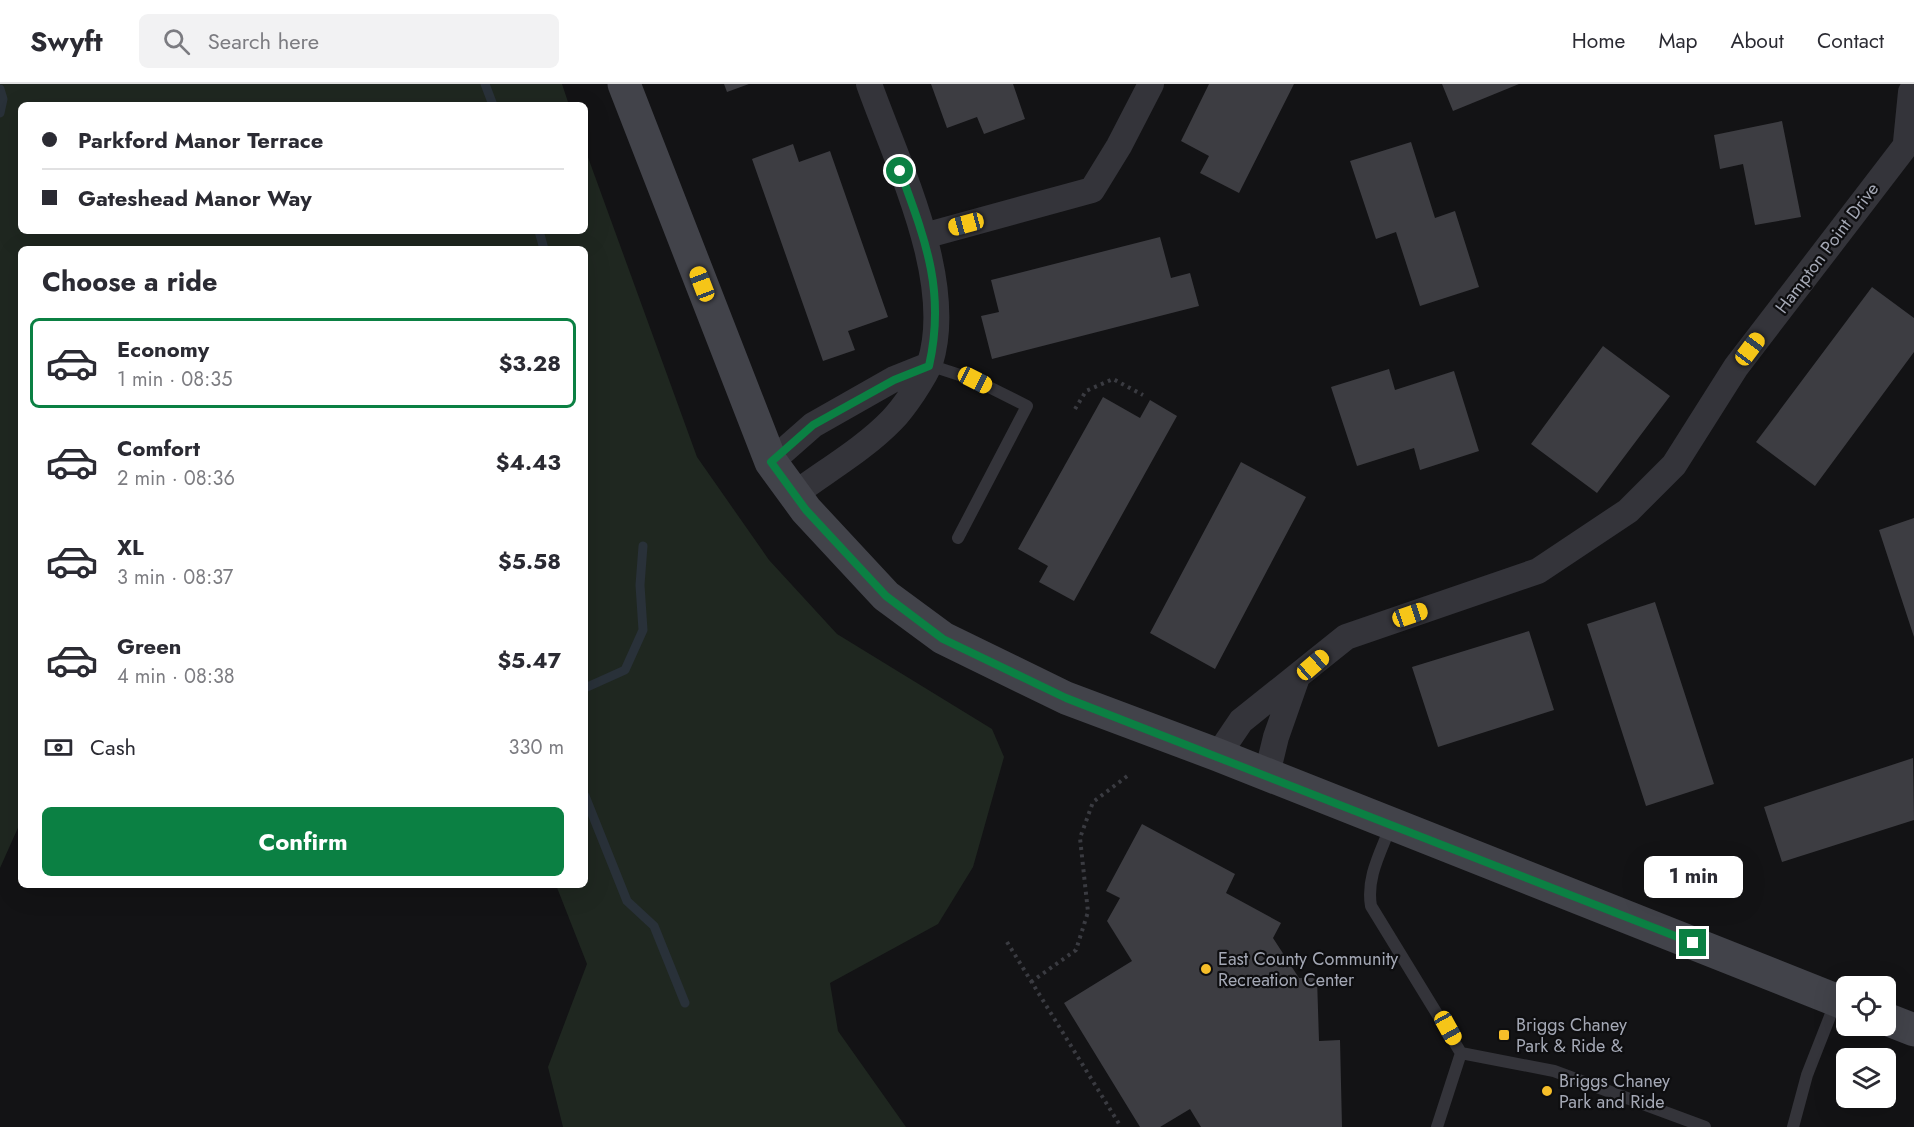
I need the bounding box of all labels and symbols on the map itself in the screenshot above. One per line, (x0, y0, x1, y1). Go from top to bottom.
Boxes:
route start (886, 157, 913, 184)
street label: Hampton Point Drive (1769, 177, 1885, 319)
car (946, 211, 986, 237)
car (687, 264, 717, 304)
car (1732, 329, 1768, 369)
car (955, 364, 995, 396)
car (1390, 601, 1430, 629)
car (1294, 646, 1332, 684)
callout: 1 min (1644, 856, 1742, 898)
route end (1679, 929, 1706, 956)
place label: East County Community Recreation Center (1218, 946, 1398, 993)
marker: East County Community Recreation Center (1199, 962, 1213, 976)
car (1431, 1008, 1465, 1048)
place label: Briggs Chaney Park & Ride & (1516, 1012, 1627, 1059)
marker: Briggs Chaney Park & Ride & (1497, 1028, 1511, 1042)
place label: Briggs Chaney Park and Ride (1559, 1068, 1670, 1115)
marker: Briggs Chaney Park and Ride (1540, 1084, 1554, 1098)

